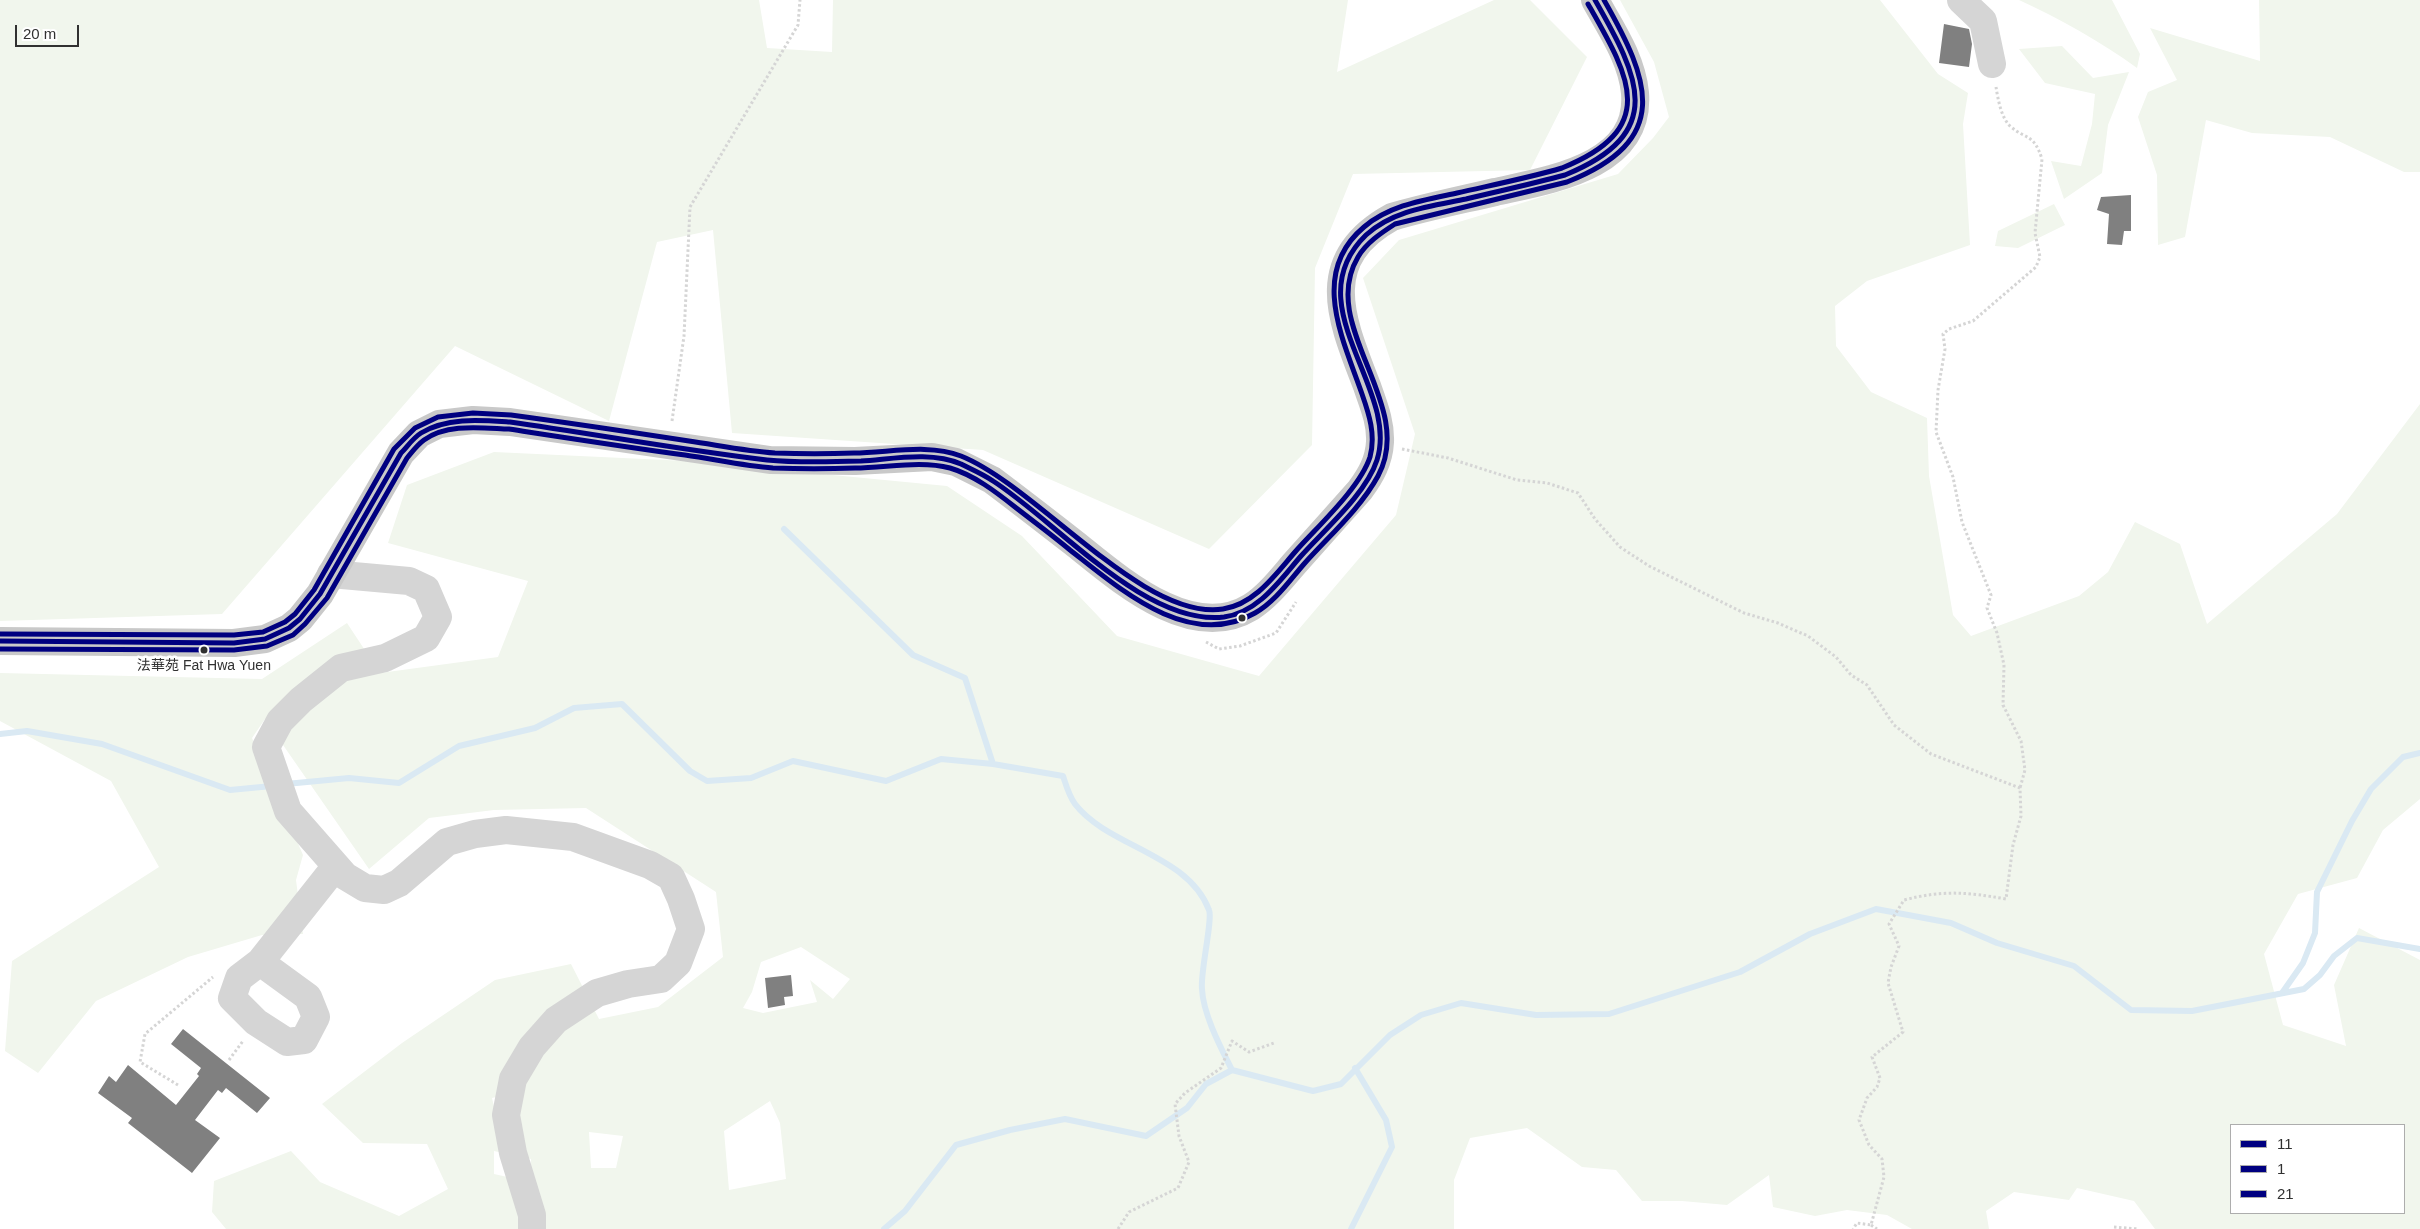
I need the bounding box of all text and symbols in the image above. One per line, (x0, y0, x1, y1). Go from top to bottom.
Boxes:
scale bar (18, 15, 81, 47)
text: 20 m (23, 25, 56, 42)
unlabelled marker (1237, 613, 1247, 623)
marker: 法華苑 Fat Hwa Yuen (199, 645, 209, 655)
place label: 法華苑 Fat Hwa Yuen (137, 658, 271, 674)
legend (2230, 1124, 2405, 1214)
text: 11 (2277, 1135, 2293, 1152)
text: 1 (2277, 1160, 2285, 1177)
text: 21 (2277, 1185, 2294, 1202)

